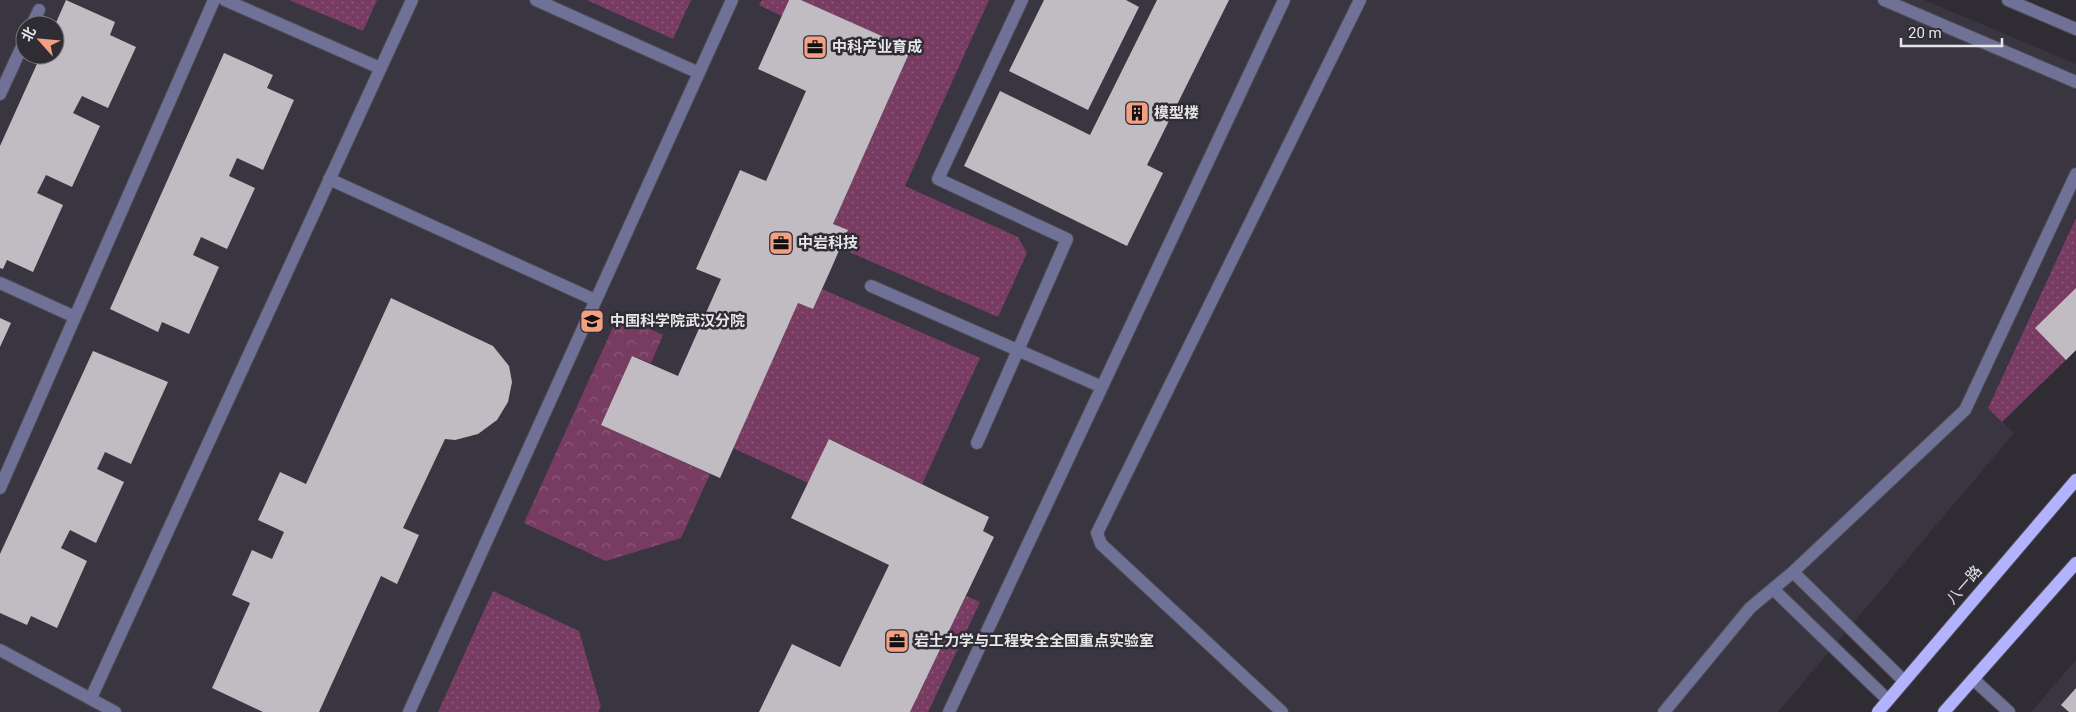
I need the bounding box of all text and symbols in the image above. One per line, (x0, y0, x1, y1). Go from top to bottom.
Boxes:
north arrow (15, 15, 65, 65)
scale bar (1901, 15, 2002, 47)
text: 北 (18, 24, 39, 44)
text: 20 m (1908, 24, 1942, 42)
office icon: 中科产业育成 (802, 34, 828, 60)
place label: 中科产业育成 (832, 38, 922, 56)
building icon: 模型楼 (1124, 100, 1150, 126)
place label: 模型楼 (1154, 104, 1199, 122)
office icon: 中岩科技 (768, 230, 794, 256)
place label: 中岩科技 (798, 234, 858, 252)
school or university icon: 中国科学院武汉分院 (579, 308, 605, 334)
place label: 中国科学院武汉分院 (610, 312, 745, 330)
street label: 八一路 (1942, 562, 1986, 608)
office icon: 岩土力学与工程安全全国重点实验室 (884, 628, 910, 654)
place label: 岩土力学与工程安全全国重点实验室 (914, 632, 1154, 650)

